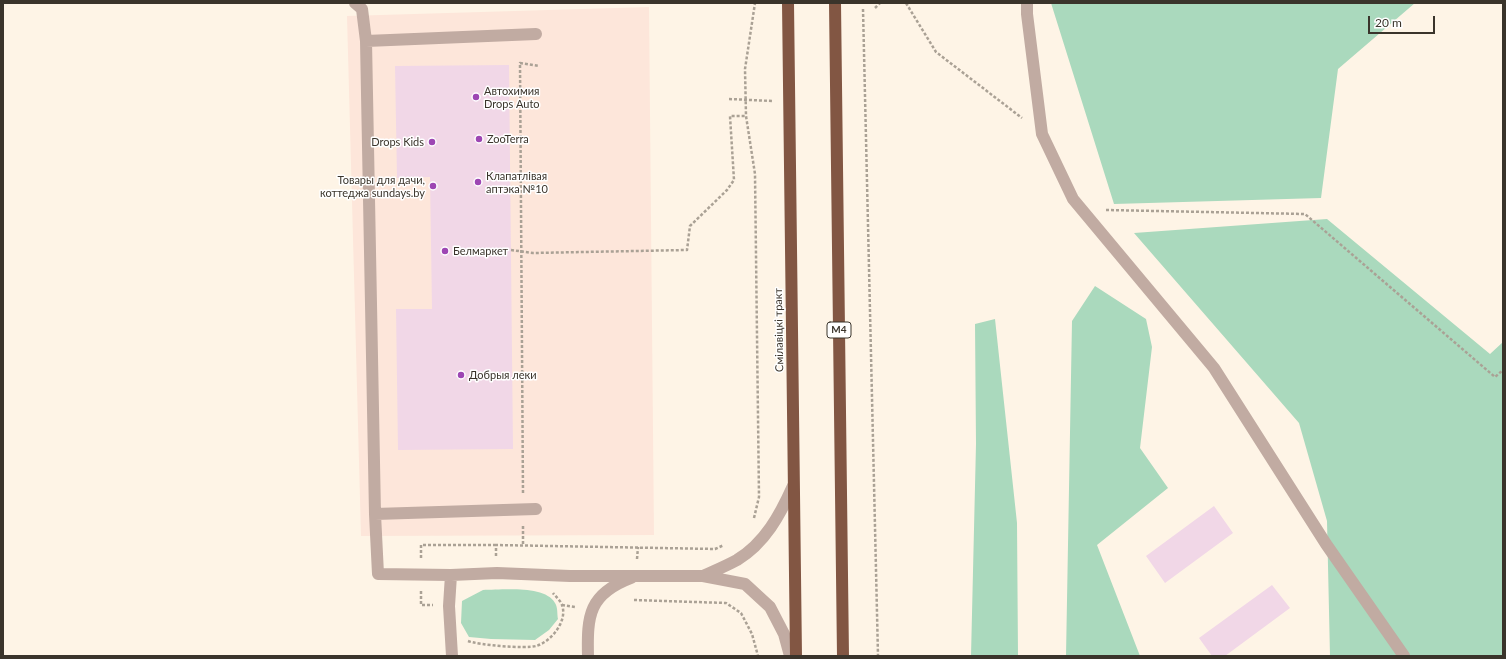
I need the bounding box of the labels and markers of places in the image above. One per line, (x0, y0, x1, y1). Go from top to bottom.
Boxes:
place label: Автохимия Drops Auto (484, 84, 540, 110)
marker: Автохимия Drops Auto (471, 92, 481, 102)
place label: ZooTerra (487, 132, 529, 146)
marker: ZooTerra (474, 134, 484, 144)
place label: Drops Kids (371, 135, 424, 149)
marker: Drops Kids (427, 137, 437, 147)
place label: Клапатлівая аптэка №10 (486, 169, 548, 195)
place label: Товары для дачи, коттеджа sundays.by (320, 173, 425, 199)
marker: Клапатлівая аптэка №10 (473, 177, 483, 187)
marker: Товары для дачи, коттеджа sundays.by (428, 181, 438, 191)
place label: Белмаркет (453, 244, 508, 258)
marker: Белмаркет (440, 246, 450, 256)
place label: Добрыя леки (469, 368, 537, 382)
marker: Добрыя леки (456, 370, 466, 380)

